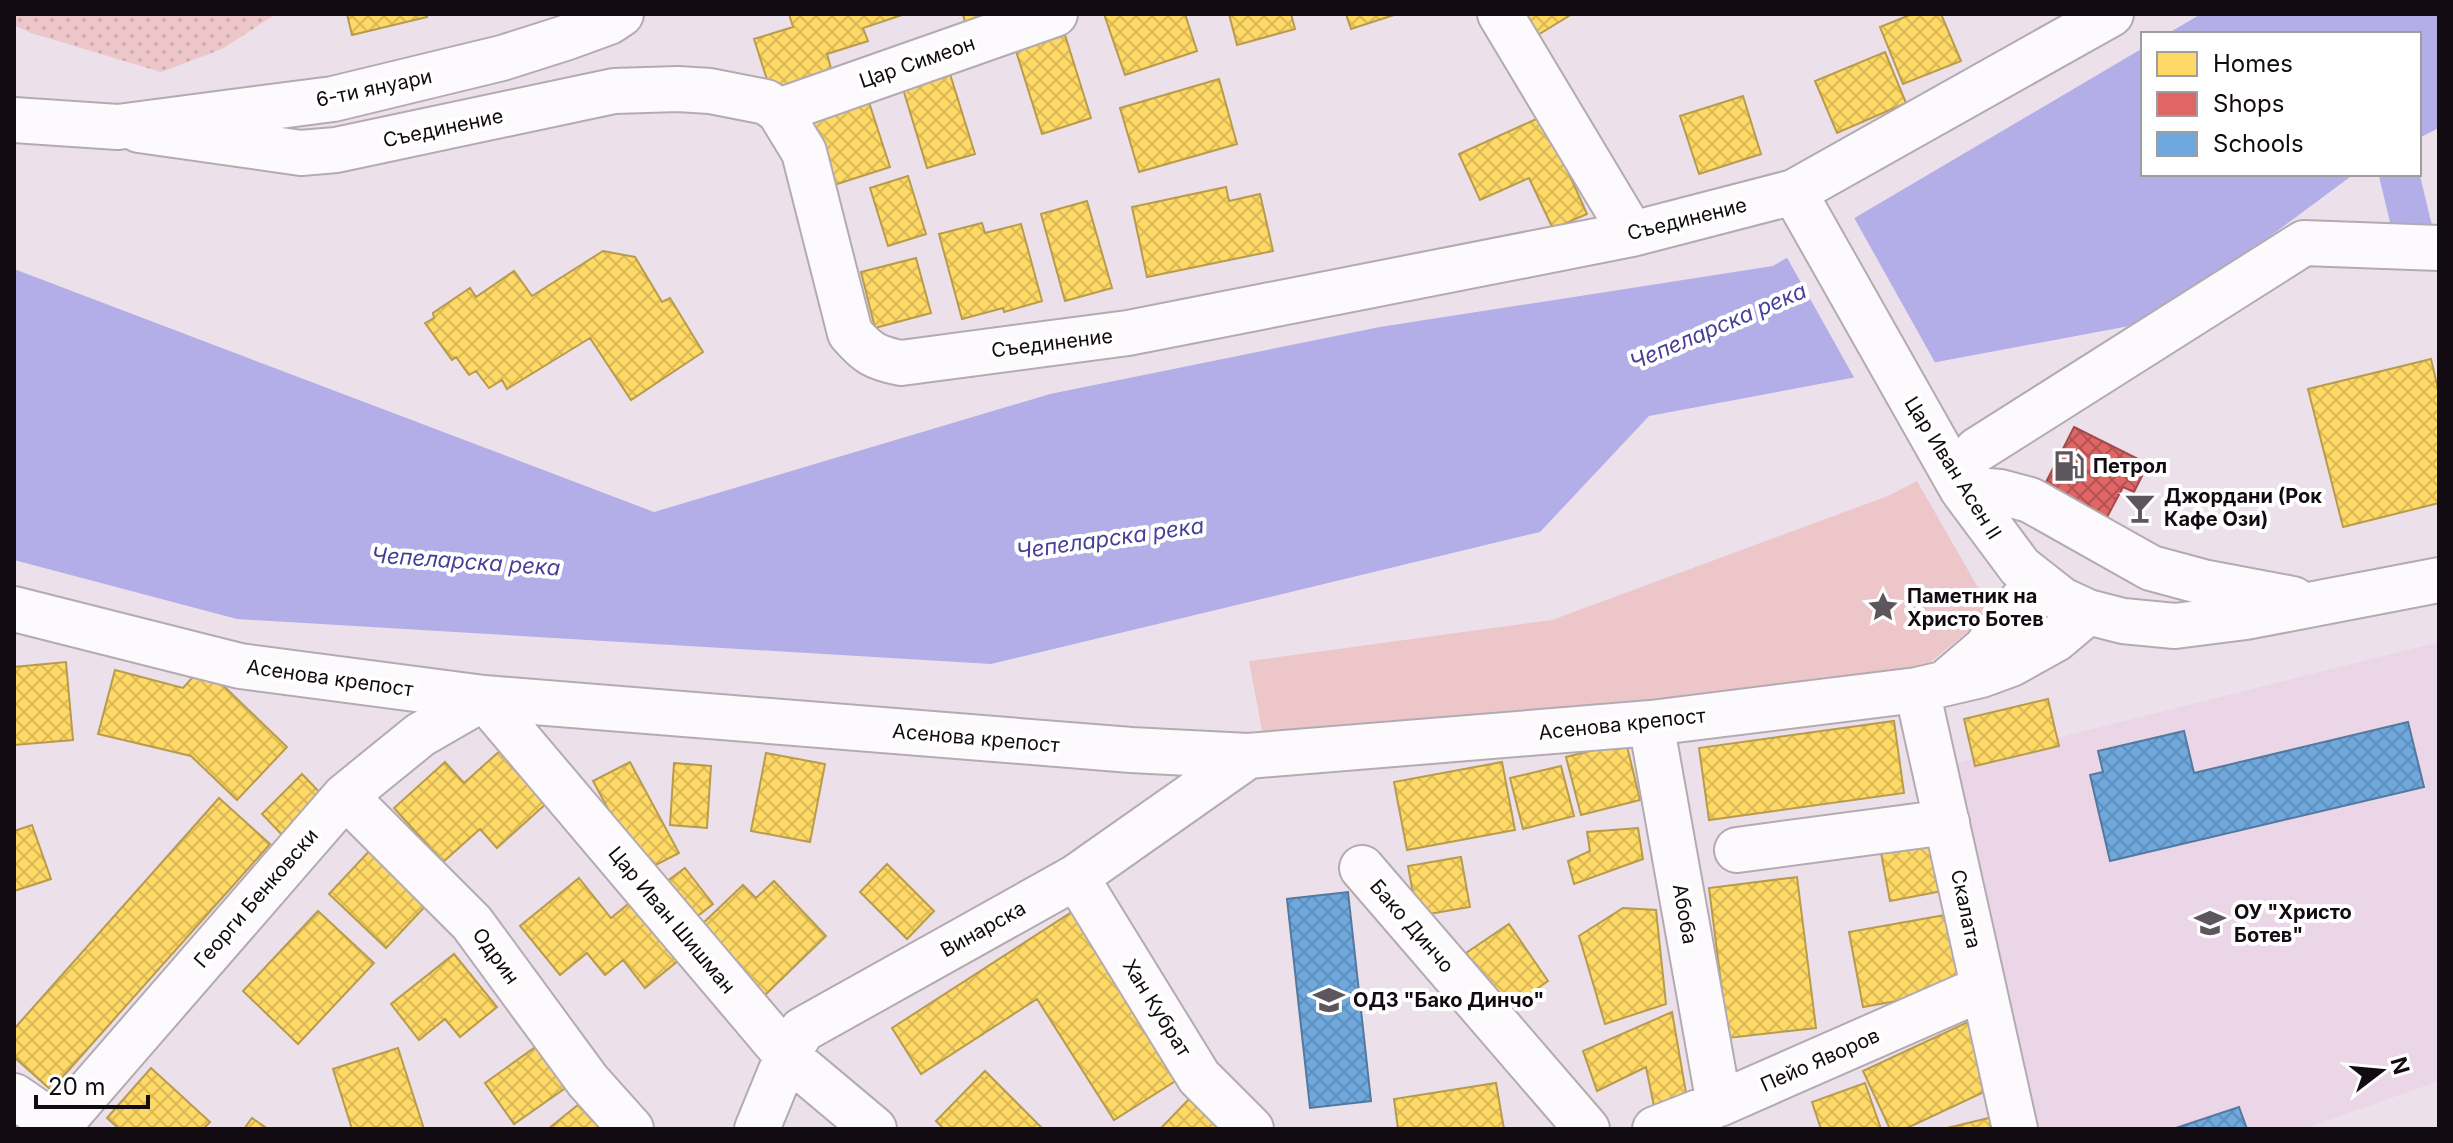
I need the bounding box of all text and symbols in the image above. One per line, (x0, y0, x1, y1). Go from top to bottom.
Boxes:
street label: Цар Симеон (856, 31, 978, 93)
legend (2141, 32, 2421, 176)
text: Homes (2213, 49, 2293, 78)
street label: 6-ти януари (314, 64, 434, 112)
text: Shops (2213, 89, 2284, 118)
street label: Съединение (381, 104, 505, 152)
text: Schools (2213, 129, 2304, 158)
street label: Съединение (1625, 193, 1749, 245)
water label: Чепеларска река (1626, 277, 1810, 375)
street label: Съединение (990, 324, 1114, 362)
street label: Цар Иван Асен II (1899, 392, 2007, 544)
fuel station icon: Петрол (2052, 449, 2086, 483)
place label: Петрол (2093, 454, 2167, 478)
place label: Джордани (Рок Кафе Ози) (2164, 484, 2322, 531)
bar icon: Джордани (Рок Кафе Ози) (2123, 491, 2157, 525)
water label: Чепеларска река (1015, 512, 1205, 564)
water label: Чепеларска река (371, 541, 561, 581)
place label: Паметник на Христо Ботев (1907, 584, 2044, 631)
place icon: Паметник на Христо Ботев (1866, 590, 1900, 624)
street label: Асенова крепост (245, 654, 416, 702)
street label: Асенова крепост (1537, 703, 1708, 745)
street label: Асенова крепост (891, 719, 1061, 757)
street label: Георги Бенковски (189, 823, 323, 973)
street label: Цар Иван Шишман (604, 842, 740, 998)
street label: Скалата (1946, 867, 1986, 951)
street label: Бако Динчо (1365, 874, 1459, 978)
street label: Абоба (1668, 882, 1702, 946)
street label: Винарска (936, 896, 1030, 962)
place label: ОУ "Христо Ботев" (2234, 900, 2352, 947)
school or university icon: ОУ "Христо Ботев" (2193, 906, 2227, 940)
street label: Одрин (468, 923, 524, 989)
street label: Хан Кубрат (1118, 955, 1197, 1062)
school or university icon: ОДЗ "Бако Динчо" (1312, 983, 1346, 1017)
place label: ОДЗ "Бако Динчо" (1353, 988, 1544, 1012)
street label: Пейо Яворов (1757, 1023, 1883, 1097)
north arrow (2341, 1031, 2421, 1111)
text: N (2385, 1054, 2415, 1077)
scale bar (36, 1059, 148, 1109)
text: 20 m (48, 1072, 106, 1101)

